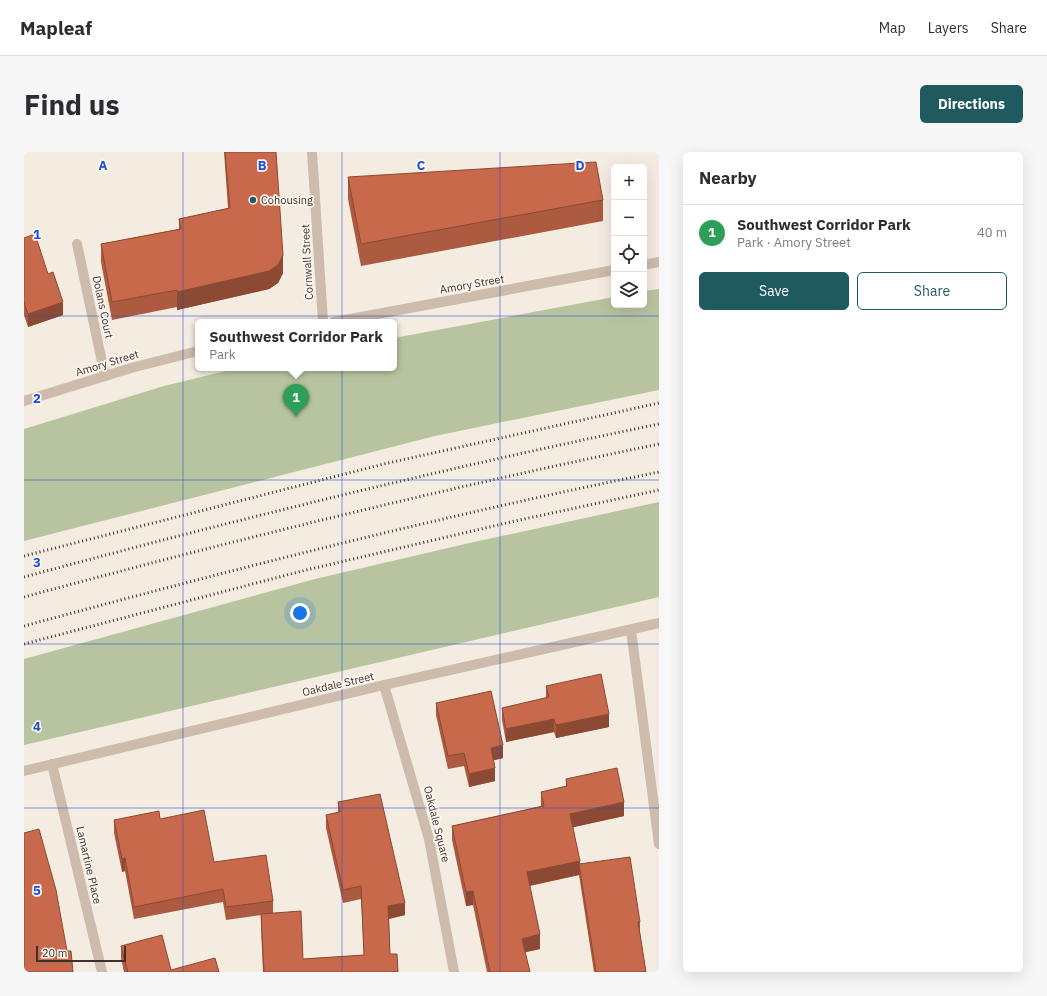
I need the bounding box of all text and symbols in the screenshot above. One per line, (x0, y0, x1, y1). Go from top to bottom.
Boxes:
text: Mapleaf (20, 16, 92, 40)
text: Map (879, 19, 906, 37)
text: Layers (928, 19, 969, 37)
text: Share (991, 19, 1027, 37)
button: Directions (920, 85, 1023, 123)
text: Find us (24, 86, 120, 123)
text: A (99, 157, 108, 174)
text: B (258, 157, 267, 174)
text: C (417, 157, 426, 174)
text: D (575, 157, 585, 174)
map controls (611, 164, 647, 308)
button: + (611, 164, 647, 200)
text: Nearby (699, 167, 757, 189)
place label: Cohousing (261, 193, 313, 207)
marker: Cohousing (248, 195, 258, 205)
button: − (611, 200, 647, 236)
text: Southwest Corridor Park (737, 215, 911, 234)
street label: Cornwall Street (298, 223, 316, 300)
text: 1 (708, 224, 716, 241)
text: 40 m (977, 224, 1007, 241)
text: 1 (33, 226, 41, 243)
text: Park · Amory Street (737, 234, 851, 251)
button: locate (611, 236, 647, 272)
street label: Amory Street (439, 271, 505, 297)
button: layers (611, 272, 647, 308)
button: Save (699, 272, 849, 310)
button: Share (857, 272, 1007, 310)
street label: Dolans Court (90, 274, 117, 340)
popup (195, 319, 397, 371)
text: Southwest Corridor Park (209, 327, 383, 346)
text: Park (209, 346, 235, 363)
street label: Amory Street (74, 347, 140, 379)
pin: 1 (283, 384, 309, 417)
text: 2 (33, 390, 41, 407)
text: 3 (33, 554, 41, 571)
your location (290, 603, 310, 623)
street label: Oakdale Street (301, 669, 375, 699)
text: 4 (33, 718, 41, 735)
street label: Oakdale Square (421, 784, 453, 864)
street label: Lamartine Place (73, 825, 105, 905)
text: 5 (33, 882, 41, 899)
scale bar (36, 944, 126, 963)
text: 20 m (42, 946, 67, 960)

